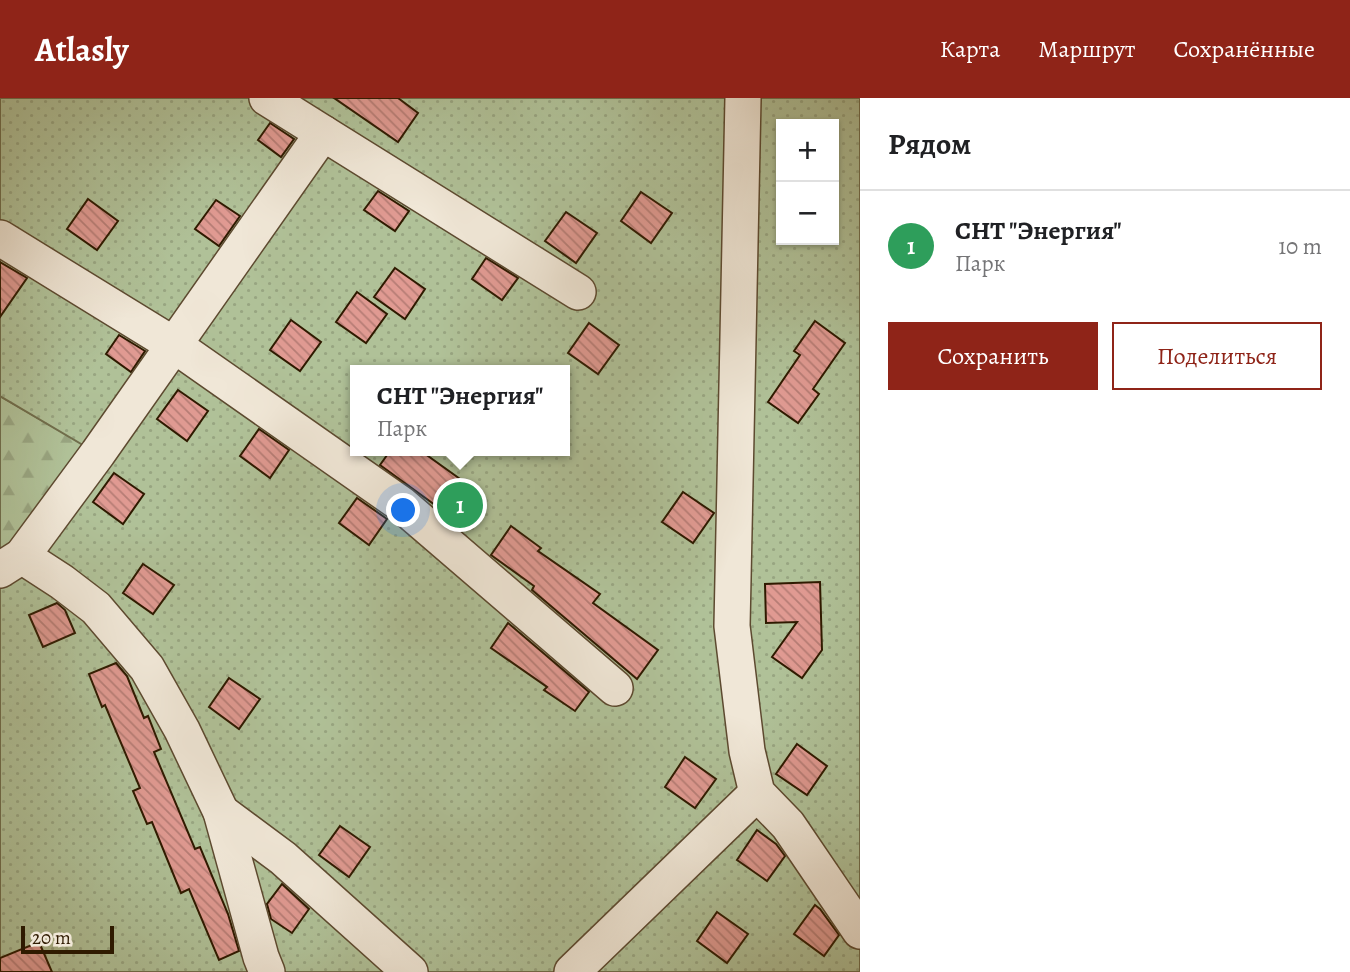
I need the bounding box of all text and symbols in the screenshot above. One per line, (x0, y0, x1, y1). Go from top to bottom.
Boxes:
text: Atlasly (35, 27, 129, 72)
text: Карта (940, 33, 1000, 65)
text: Маршрут (1038, 33, 1136, 65)
text: Сохранённые (1174, 33, 1315, 65)
map controls (776, 119, 839, 245)
button: + (776, 119, 839, 182)
text: Рядом (888, 124, 971, 164)
button: − (776, 182, 839, 245)
text: СНТ "Энергия" (955, 213, 1122, 248)
text: 1 (907, 231, 915, 262)
text: 10 m (1278, 231, 1322, 262)
text: Парк (955, 248, 1006, 279)
button: Сохранить (888, 322, 1098, 390)
button: Поделиться (1112, 322, 1322, 390)
popup (350, 365, 570, 456)
text: СНТ "Энергия" (377, 378, 543, 413)
text: Парк (377, 413, 427, 444)
pin: 1 (437, 479, 483, 531)
your location (386, 493, 420, 527)
scale bar (21, 923, 114, 955)
text: 20 m (32, 925, 71, 951)

